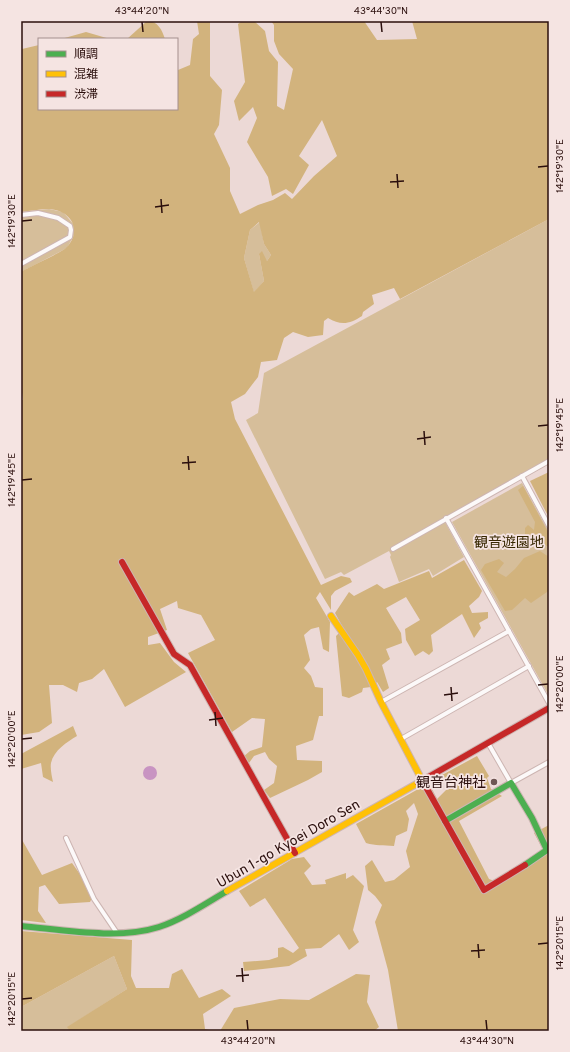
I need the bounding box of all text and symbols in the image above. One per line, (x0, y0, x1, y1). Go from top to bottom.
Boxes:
text: 43°44'20"N (115, 5, 169, 18)
text: 43°44'30"N (354, 5, 408, 18)
legend (38, 38, 178, 110)
text: 順調 (74, 47, 98, 63)
text: 混雑 (74, 67, 98, 83)
text: 渋滞 (74, 87, 98, 103)
text: 142°19'30"E (554, 139, 567, 193)
text: 142°19'30"E (6, 194, 19, 248)
text: 142°19'45"E (554, 398, 567, 452)
text: 142°19'45"E (6, 453, 19, 507)
park label: 観音遊園地 (474, 534, 544, 552)
text: 142°20'00"E (554, 655, 567, 713)
text: 142°20'00"E (6, 710, 19, 768)
place label: 観音台神社 (416, 774, 486, 792)
marker: 観音台神社 (489, 777, 499, 787)
street label: Ubun 1-go Kyoei Doro Sen (214, 796, 363, 892)
text: 142°20'15"E (554, 916, 567, 970)
text: 142°20'15"E (6, 972, 19, 1026)
text: 43°44'20"N (221, 1035, 275, 1048)
text: 43°44'30"N (460, 1035, 514, 1048)

